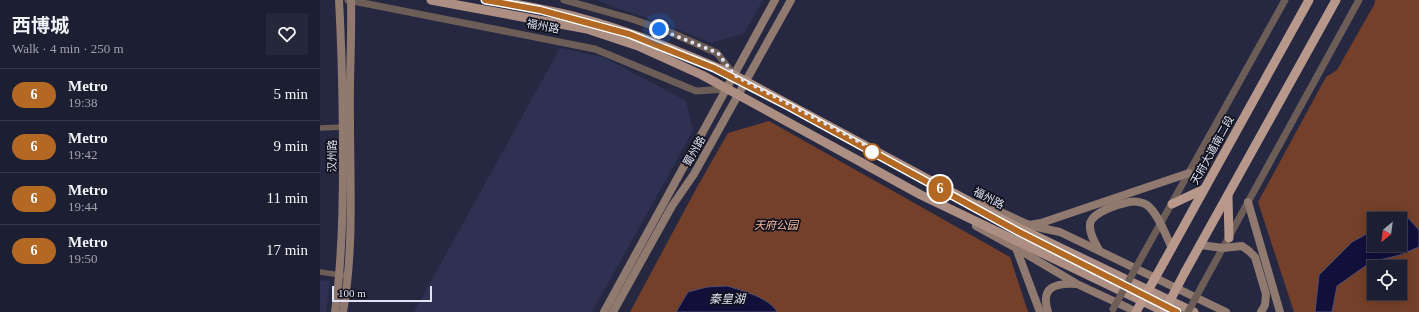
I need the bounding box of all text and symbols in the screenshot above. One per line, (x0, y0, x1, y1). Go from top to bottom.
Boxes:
button: heart (266, 13, 308, 55)
text: 西博城 (12, 15, 69, 36)
street label: 福州路 (526, 17, 560, 35)
your location (649, 19, 669, 39)
text: Walk · 4 min · 250 m (12, 41, 124, 56)
text: Metro (68, 78, 108, 94)
text: 5 min (273, 86, 308, 102)
text: 6 (31, 87, 38, 102)
text: 19:38 (68, 95, 98, 110)
street label: 天府大道南二段 (1188, 113, 1236, 187)
text: Metro (68, 130, 108, 146)
street label: 蜀州路 (681, 134, 707, 168)
text: 9 min (273, 138, 308, 154)
text: 6 (31, 139, 38, 154)
street label: 汉州路 (326, 140, 338, 173)
unlabelled marker (863, 143, 881, 161)
text: 19:42 (68, 147, 98, 162)
line badge: 6 (927, 176, 953, 202)
text: 6 (937, 181, 944, 196)
text: Metro (68, 182, 108, 198)
street label: 福州路 (972, 185, 1006, 211)
text: 11 min (266, 190, 308, 206)
text: 6 (31, 191, 38, 206)
text: 19:44 (68, 199, 98, 214)
north arrow (1367, 212, 1407, 252)
map controls (1367, 212, 1407, 300)
park label: 天府公园 (754, 219, 800, 231)
text: Metro (68, 234, 108, 250)
text: 17 min (266, 242, 308, 258)
text: 6 (31, 243, 38, 258)
text: 19:50 (68, 251, 98, 266)
button: locate (1367, 260, 1407, 300)
scale bar (332, 284, 432, 303)
text: 100 m (338, 287, 366, 299)
water label: 秦皇湖 (709, 292, 747, 306)

